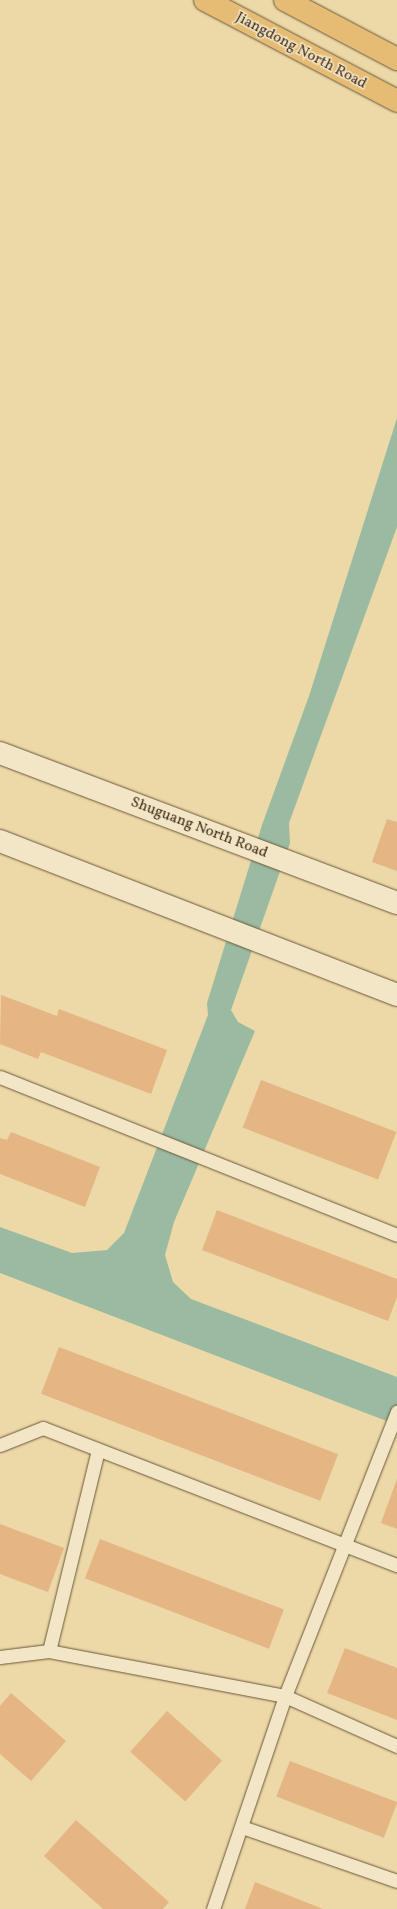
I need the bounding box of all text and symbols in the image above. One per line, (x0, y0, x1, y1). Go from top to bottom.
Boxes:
street label: Jiangdong North Road (232, 9, 370, 93)
street label: Shuguang North Road (128, 794, 270, 862)

